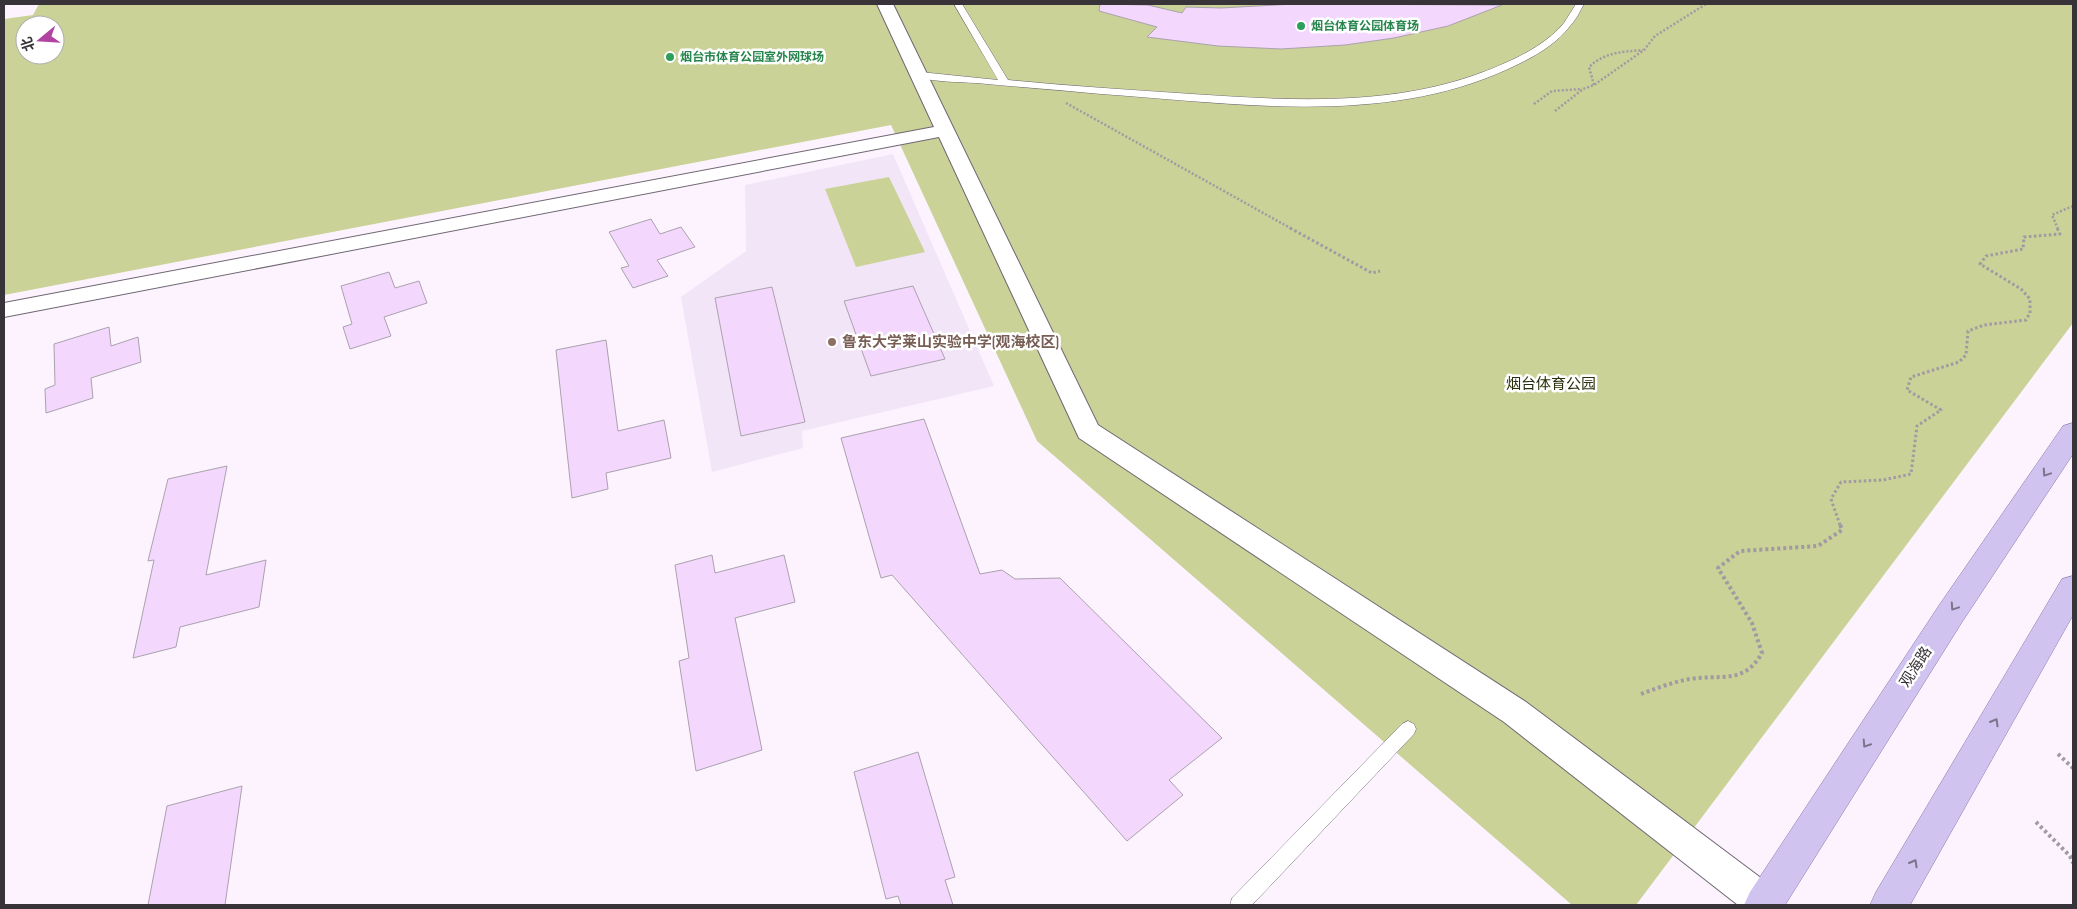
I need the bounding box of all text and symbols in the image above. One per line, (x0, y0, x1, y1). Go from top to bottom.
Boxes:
north arrow (15, 15, 65, 65)
place label: 烟台体育公园体育场 (1311, 19, 1419, 34)
marker: 烟台体育公园体育场 (1295, 20, 1307, 32)
text: 北 (18, 35, 38, 53)
place label: 烟台市体育公园室外网球场 (680, 50, 824, 65)
marker: 烟台市体育公园室外网球场 (664, 51, 676, 63)
place label: 鲁东大学莱山实验中学(观海校区) (842, 333, 1059, 352)
marker: 鲁东大学莱山实验中学(观海校区) (826, 336, 838, 348)
park label: 烟台体育公园 (1506, 375, 1596, 394)
one-way arrow (2043, 467, 2052, 477)
one-way arrow (1951, 602, 1961, 611)
street label: 观海路 (1896, 643, 1936, 691)
one-way arrow (1989, 719, 1999, 728)
one-way arrow (1863, 739, 1873, 748)
one-way arrow (1907, 859, 1917, 868)

